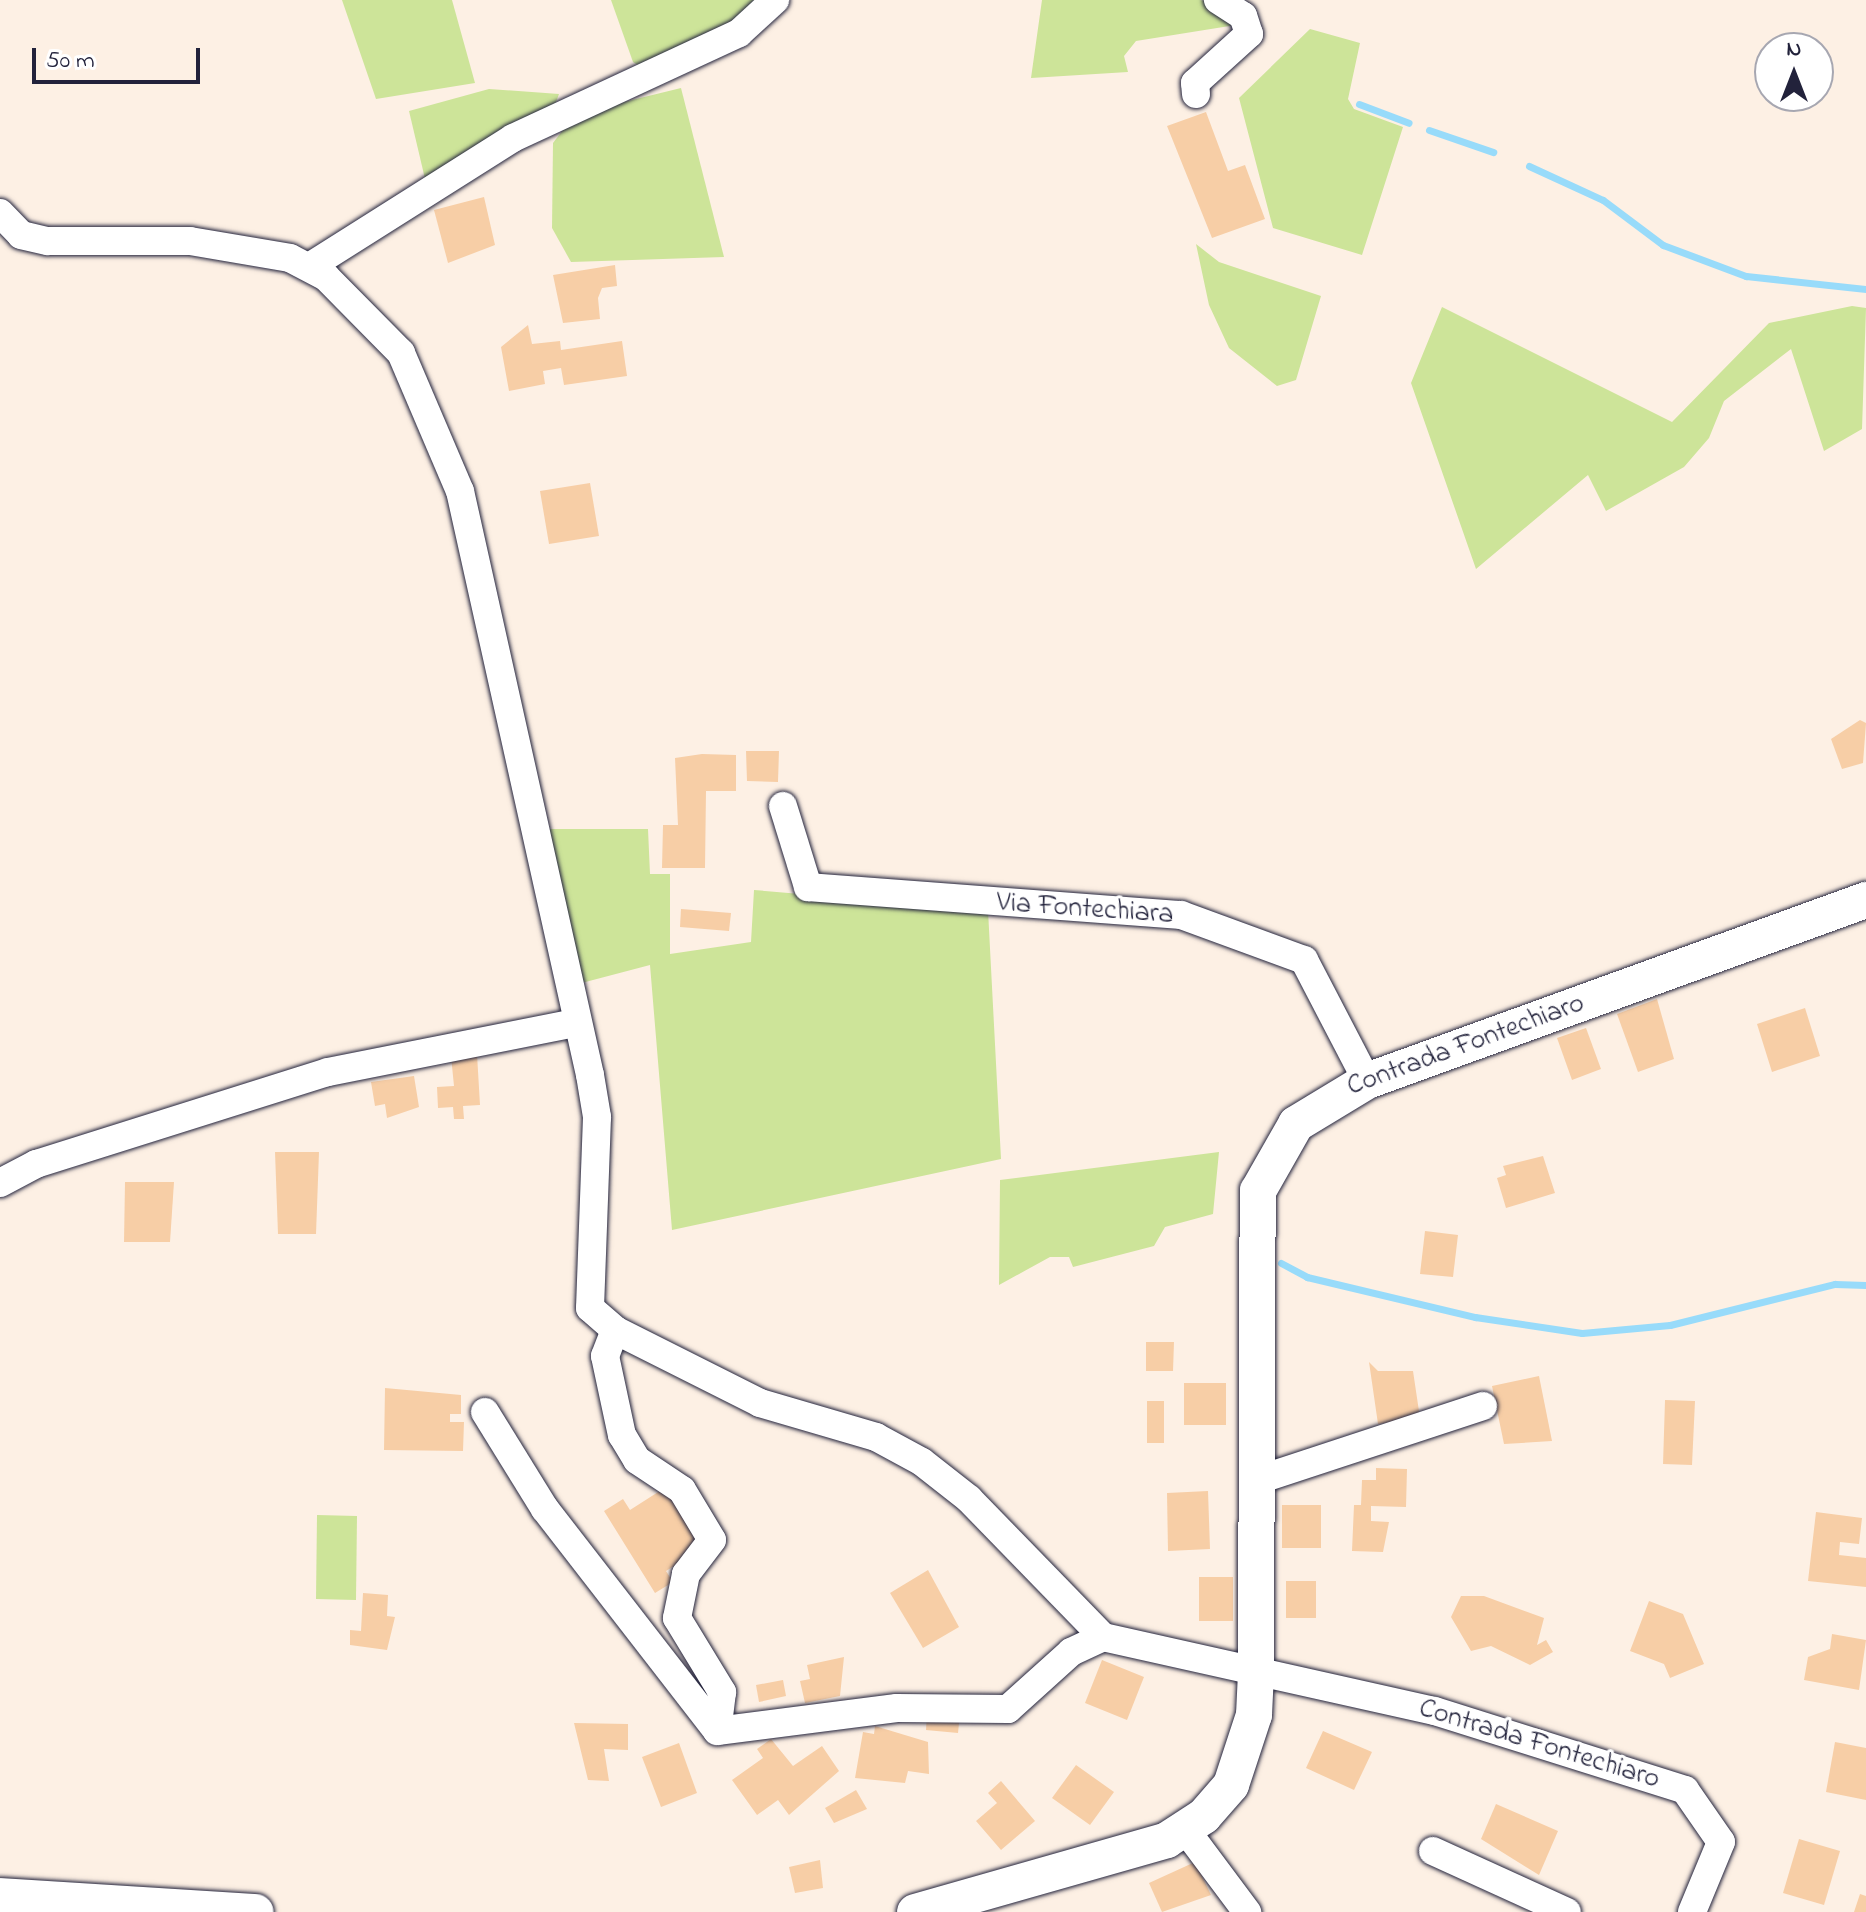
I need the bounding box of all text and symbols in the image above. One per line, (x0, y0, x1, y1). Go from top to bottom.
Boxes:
scale bar (36, 32, 204, 82)
north arrow (1754, 32, 1834, 112)
text: N (1787, 34, 1801, 66)
text: 50 m (46, 44, 95, 79)
street label: Via Fontechiara (995, 887, 1175, 933)
street label: Contrada Fontechiaro (1343, 987, 1589, 1105)
street label: Contrada Fontechiaro (1415, 1692, 1663, 1798)

